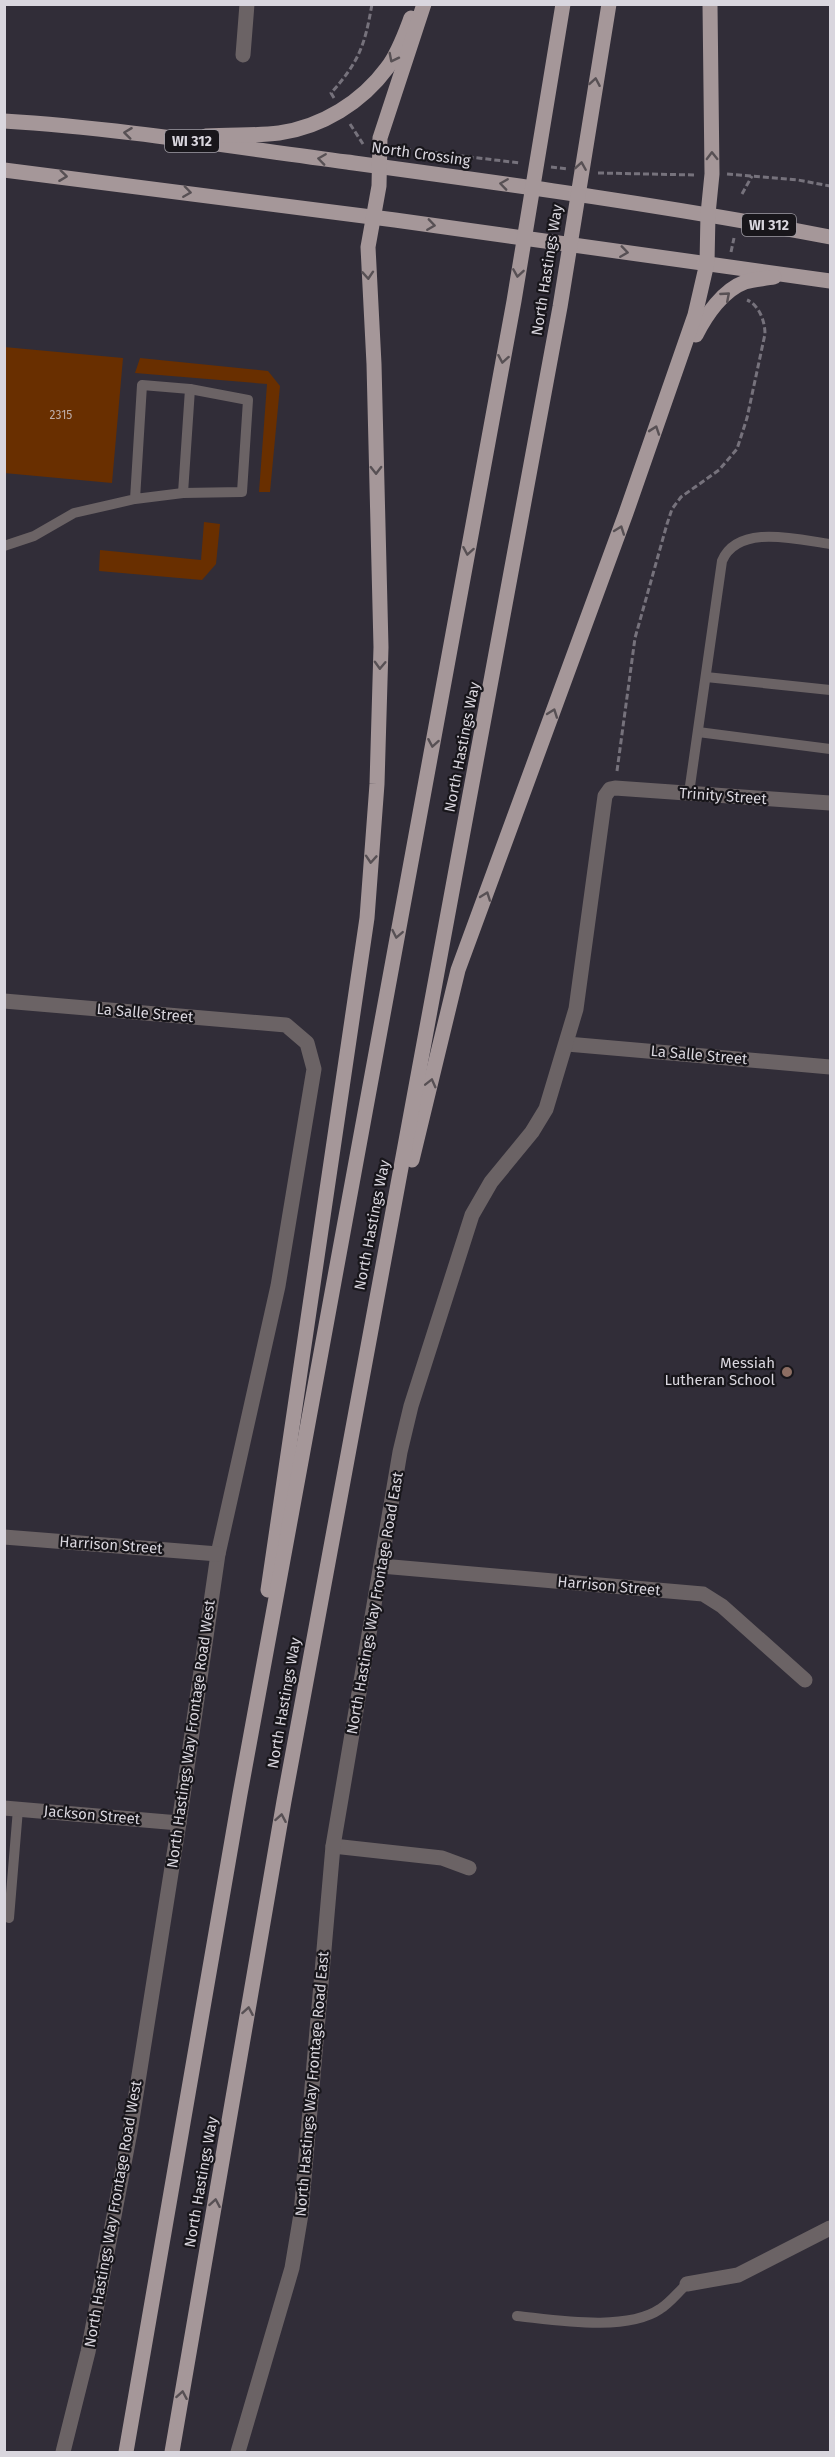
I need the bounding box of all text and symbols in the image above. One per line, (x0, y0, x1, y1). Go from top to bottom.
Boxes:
one-way arrow (389, 51, 400, 62)
one-way arrow (589, 78, 601, 87)
one-way arrow (124, 127, 133, 139)
road number: WI 312 (165, 130, 219, 152)
street label: North Crossing (370, 138, 472, 170)
one-way arrow (706, 151, 718, 160)
one-way arrow (317, 153, 326, 165)
one-way arrow (575, 162, 587, 171)
one-way arrow (58, 170, 67, 182)
one-way arrow (500, 179, 509, 191)
one-way arrow (182, 186, 192, 198)
street label: North Hastings Way (528, 203, 566, 337)
road number: WI 312 (742, 214, 796, 236)
one-way arrow (427, 218, 436, 231)
one-way arrow (620, 245, 629, 257)
one-way arrow (513, 269, 525, 278)
one-way arrow (361, 270, 374, 279)
one-way arrow (719, 292, 730, 303)
one-way arrow (497, 354, 510, 364)
house number: 2315 (50, 408, 72, 422)
one-way arrow (647, 425, 660, 436)
one-way arrow (370, 465, 383, 474)
one-way arrow (613, 525, 626, 536)
one-way arrow (462, 545, 475, 555)
one-way arrow (374, 660, 386, 669)
street label: North Hastings Way (441, 680, 484, 814)
one-way arrow (546, 708, 558, 719)
one-way arrow (427, 737, 440, 747)
street label: Trinity Street (679, 784, 768, 808)
one-way arrow (365, 855, 378, 864)
one-way arrow (478, 891, 491, 902)
one-way arrow (391, 929, 404, 939)
street label: La Salle Street (96, 1000, 195, 1026)
street label: La Salle Street (650, 1042, 749, 1068)
one-way arrow (423, 1078, 436, 1088)
street label: North Hastings Way (351, 1158, 394, 1292)
place label: Messiah Lutheran School (664, 1354, 776, 1389)
marker: Messiah Lutheran School (780, 1365, 794, 1379)
street label: North Hastings Way Frontage Road East (343, 1470, 407, 1736)
street label: Harrison Street (59, 1532, 164, 1558)
street label: Harrison Street (557, 1573, 662, 1600)
street label: North Hastings Way Frontage Road West (163, 1598, 219, 1869)
street label: North Hastings Way (264, 1636, 304, 1770)
street label: Jackson Street (43, 1802, 142, 1828)
one-way arrow (274, 1814, 287, 1824)
street label: North Hastings Way Frontage Road East (291, 1950, 333, 2217)
one-way arrow (242, 2006, 254, 2015)
street label: North Hastings Way Frontage Road West (81, 2079, 145, 2349)
street label: North Hastings Way (181, 2115, 221, 2249)
one-way arrow (209, 2198, 221, 2207)
one-way arrow (175, 2390, 187, 2400)

